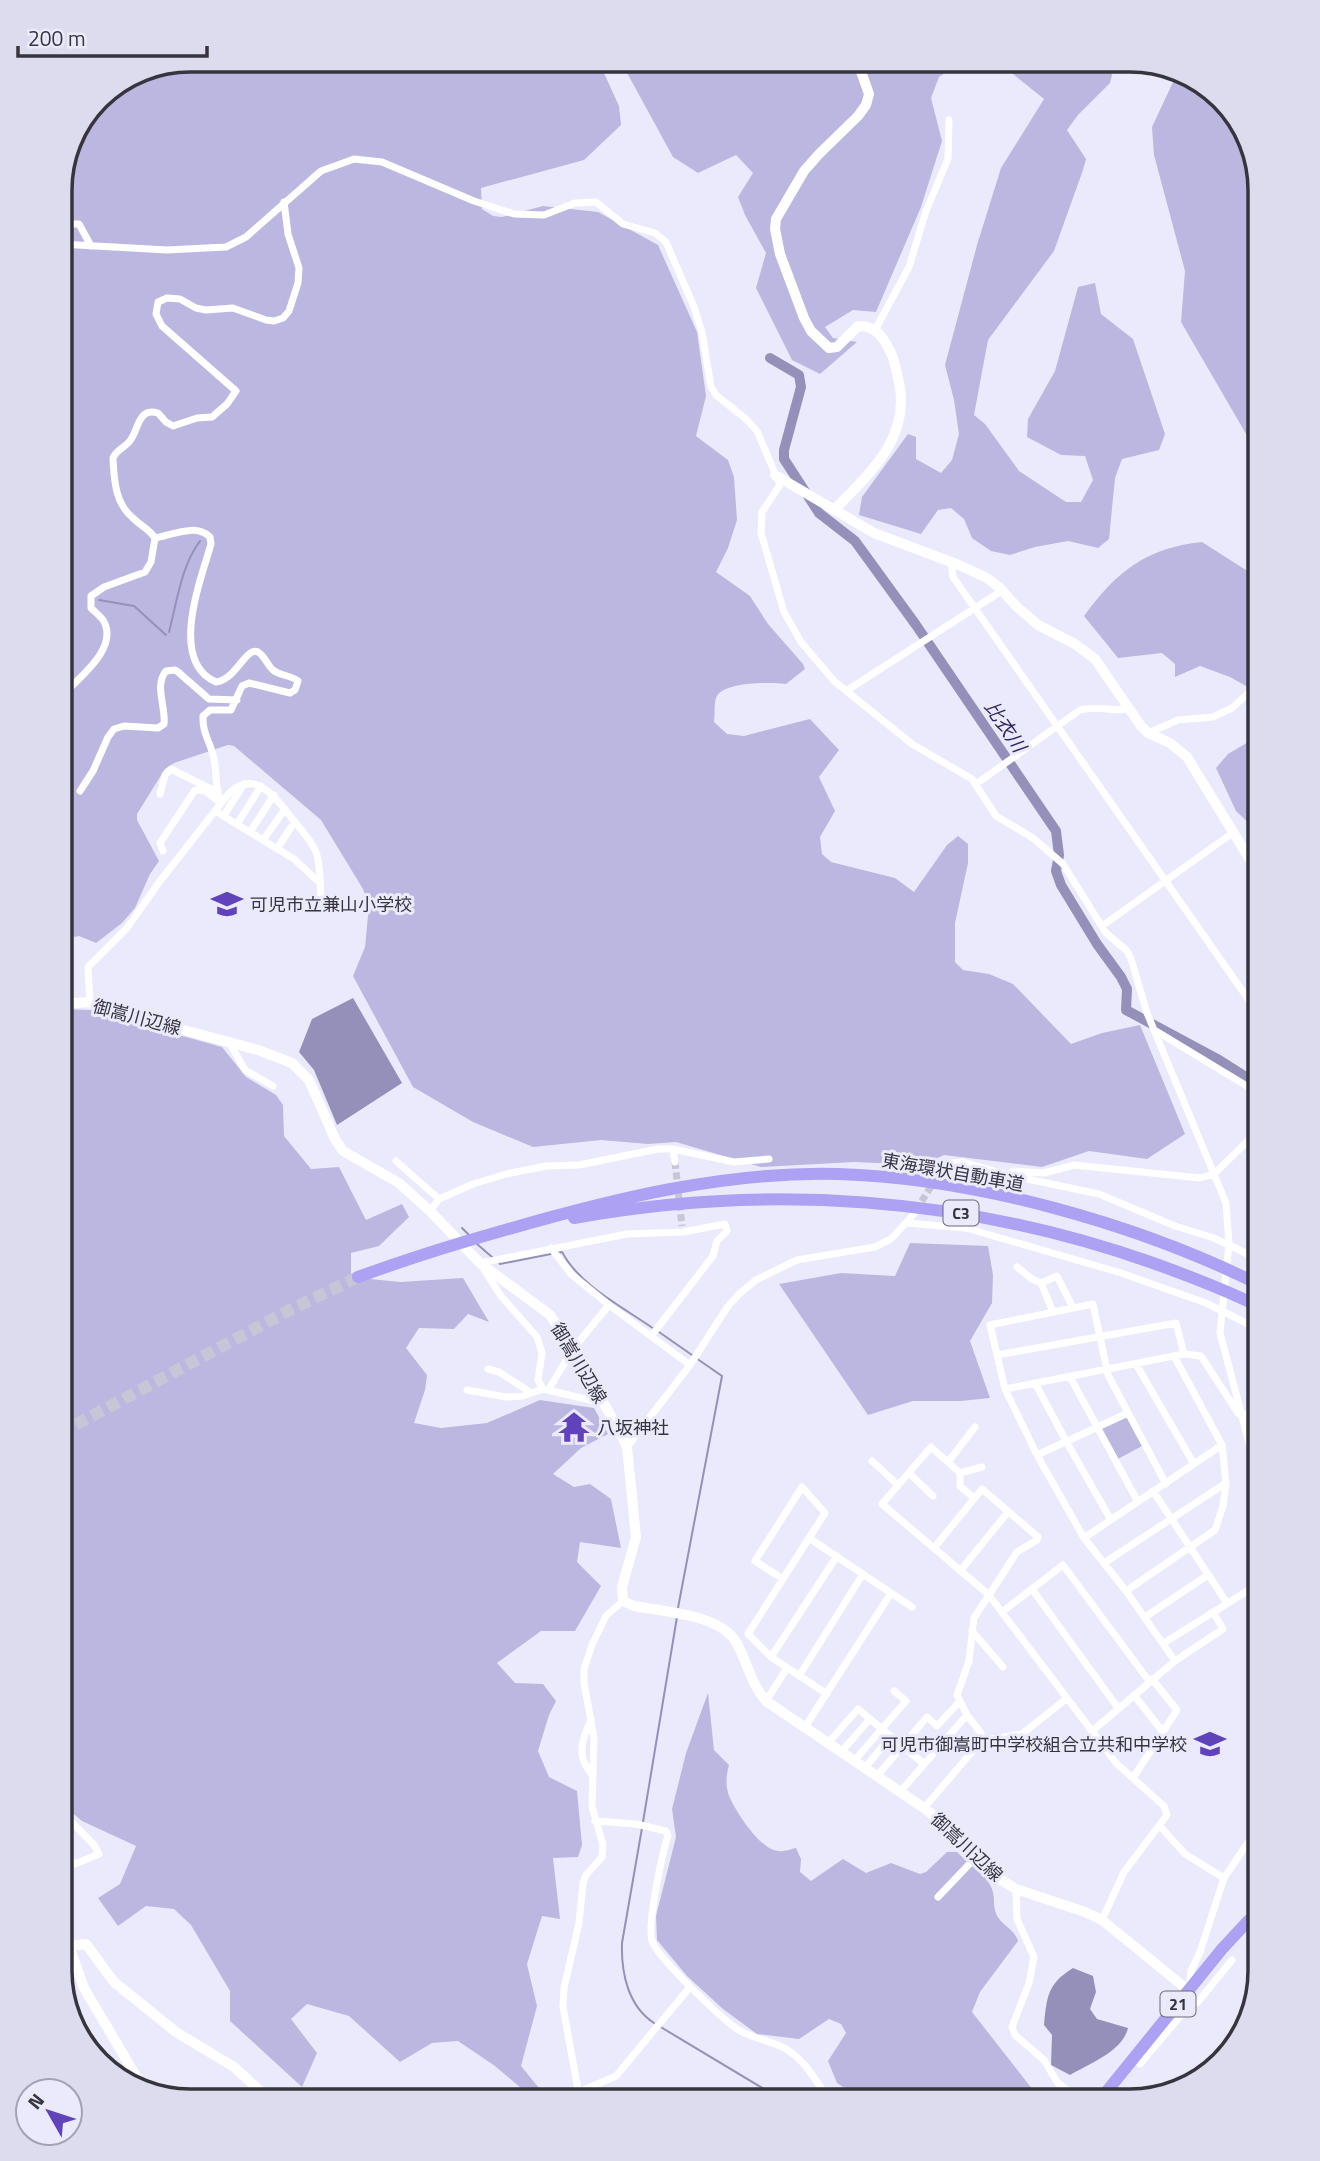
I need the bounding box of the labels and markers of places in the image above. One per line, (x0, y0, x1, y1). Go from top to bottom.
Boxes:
school or university icon: 可児市立兼山小学校 (210, 887, 244, 921)
place label: 可児市立兼山小学校 (250, 891, 412, 918)
temple icon: 八坂神社 (557, 1410, 591, 1444)
place label: 八坂神社 (597, 1414, 669, 1441)
school or university icon: 可児市御嵩町中学校組合立共和中学校 (1193, 1727, 1227, 1761)
place label: 可児市御嵩町中学校組合立共和中学校 (881, 1731, 1187, 1758)

